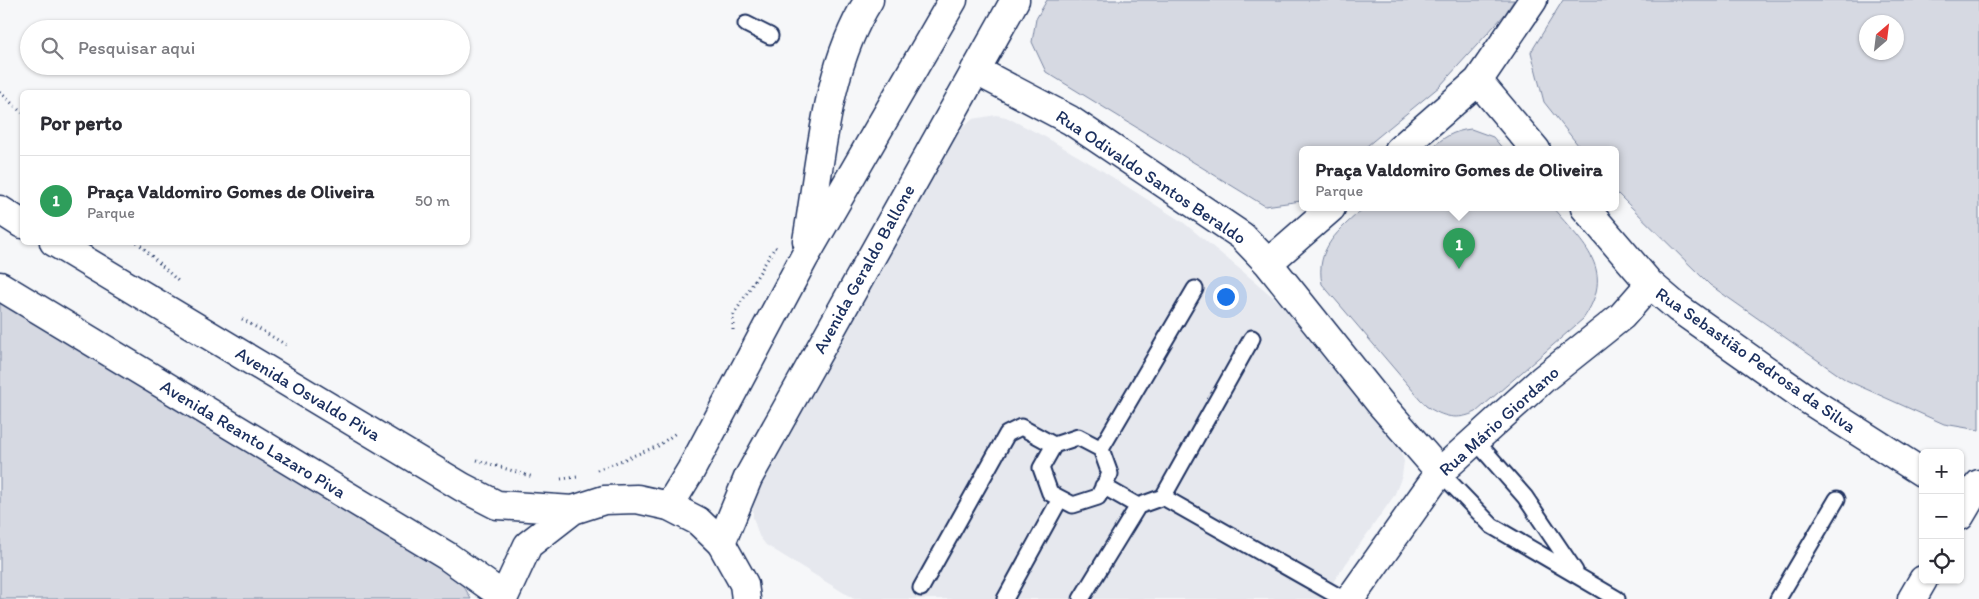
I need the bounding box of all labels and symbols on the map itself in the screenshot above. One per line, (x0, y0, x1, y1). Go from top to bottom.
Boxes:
north arrow (1859, 15, 1904, 60)
street label: Rua Odivaldo Santos Beraldo (1052, 105, 1250, 249)
street label: Avenida Geraldo Ballone (808, 181, 920, 357)
pin: 1 (1443, 228, 1475, 269)
street label: Rua Sebastião Pedrosa da Silva (1651, 282, 1861, 438)
your location (1213, 284, 1239, 310)
street label: Avenida Osvaldo Piva (232, 342, 385, 446)
street label: Rua Mário Giordano (1434, 361, 1564, 481)
street label: Avenida Reanto Lazaro Piva (156, 375, 350, 503)

